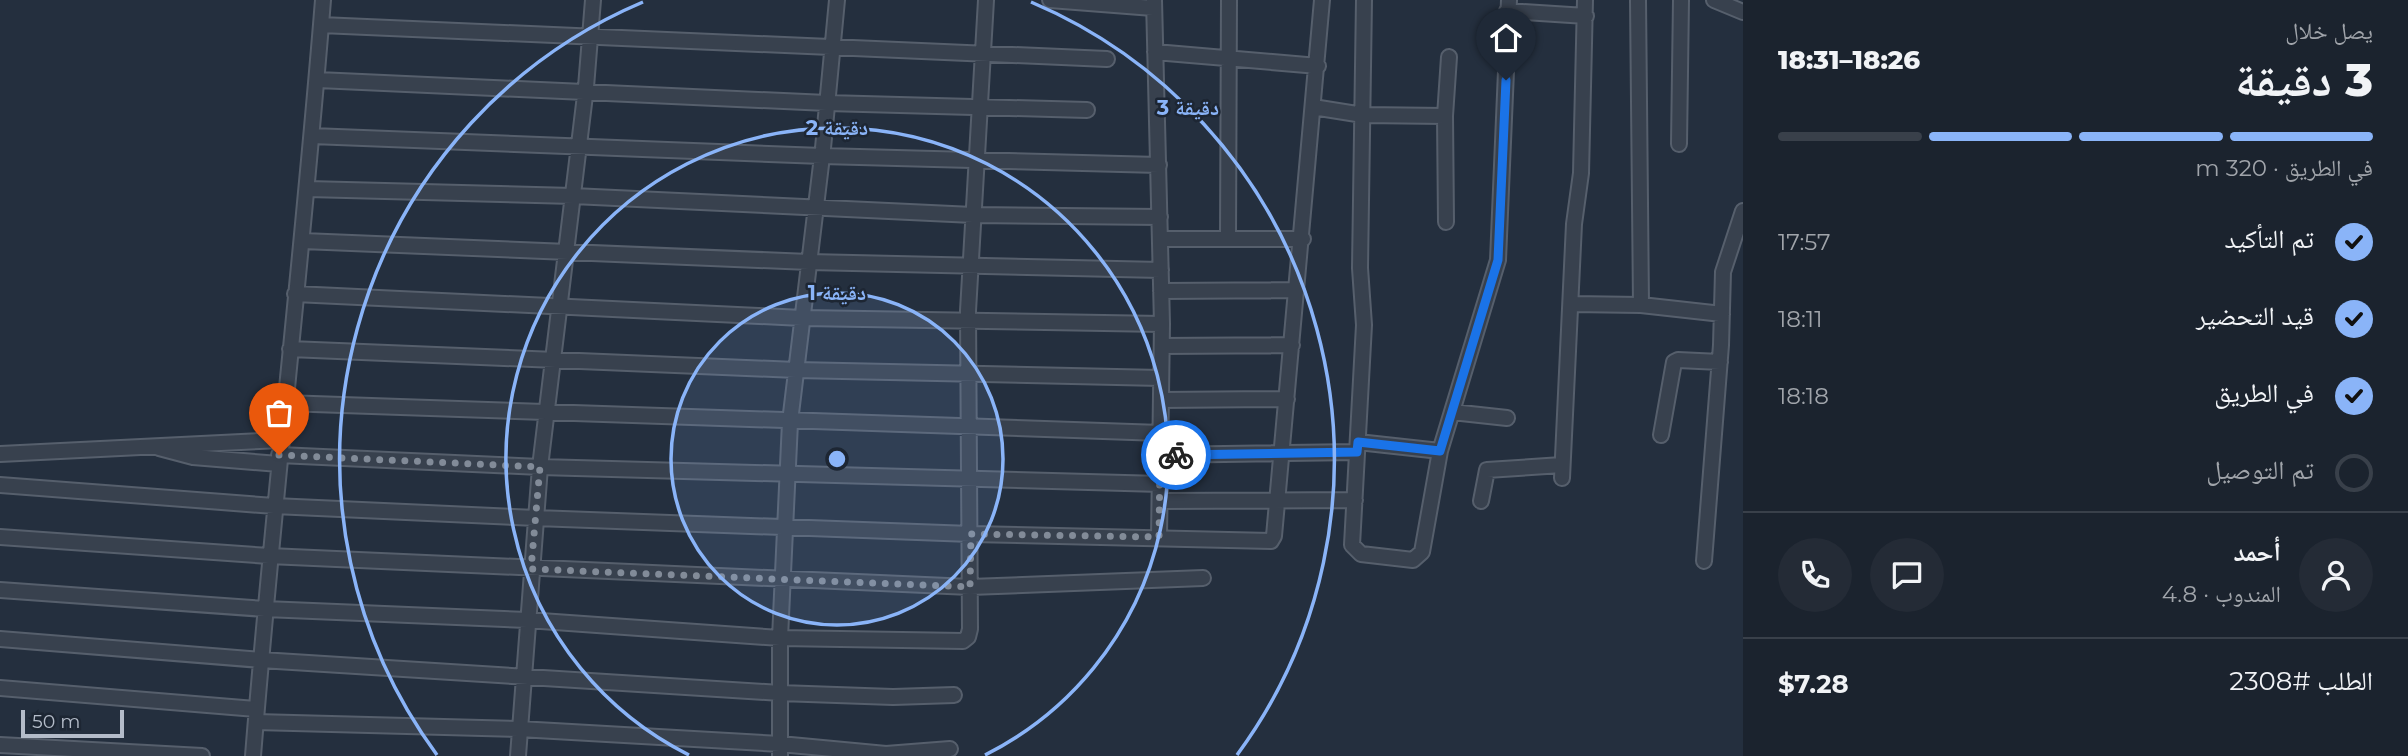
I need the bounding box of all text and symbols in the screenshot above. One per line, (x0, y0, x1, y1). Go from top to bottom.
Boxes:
pin (1476, 8, 1536, 80)
text: يصل خلال (2285, 17, 2373, 45)
icon: home (1487, 19, 1525, 57)
text: 18:26–18:31 (1778, 44, 1920, 76)
text: 3 دقيقة (2235, 51, 2373, 108)
text: 3 دقيقة (1156, 95, 1219, 120)
text: 2 دقيقة (806, 115, 868, 140)
text: في الطريق · 320 m (2195, 154, 2373, 182)
text: تم التأكيد (2224, 223, 2314, 255)
icon: check (2335, 223, 2373, 261)
text: 17:57 (1778, 228, 1831, 256)
text: 1 دقيقة (808, 280, 866, 305)
text: قيد التحضير (2196, 300, 2314, 332)
icon: check (2335, 300, 2373, 338)
text: 18:11 (1778, 305, 1822, 333)
text: في الطريق (2214, 377, 2314, 409)
icon: check (2335, 377, 2373, 415)
text: 18:18 (1778, 382, 1829, 410)
pin (249, 383, 309, 455)
icon: bag (260, 394, 298, 432)
courier (1141, 420, 1211, 490)
icon: bike (1157, 436, 1195, 474)
centre of rings (825, 447, 849, 471)
text: تم التوصيل (2206, 454, 2314, 486)
text: أحمد (2233, 536, 2281, 568)
button: phone (1778, 538, 1852, 612)
button: chat (1870, 538, 1944, 612)
button: person (2299, 538, 2373, 612)
text: المندوب · 4.8 (2162, 580, 2281, 608)
text: الطلب #2308 (2229, 665, 2373, 697)
text: $7.28 (1778, 668, 1849, 700)
scale bar (21, 707, 124, 739)
text: 50 m (32, 710, 80, 733)

